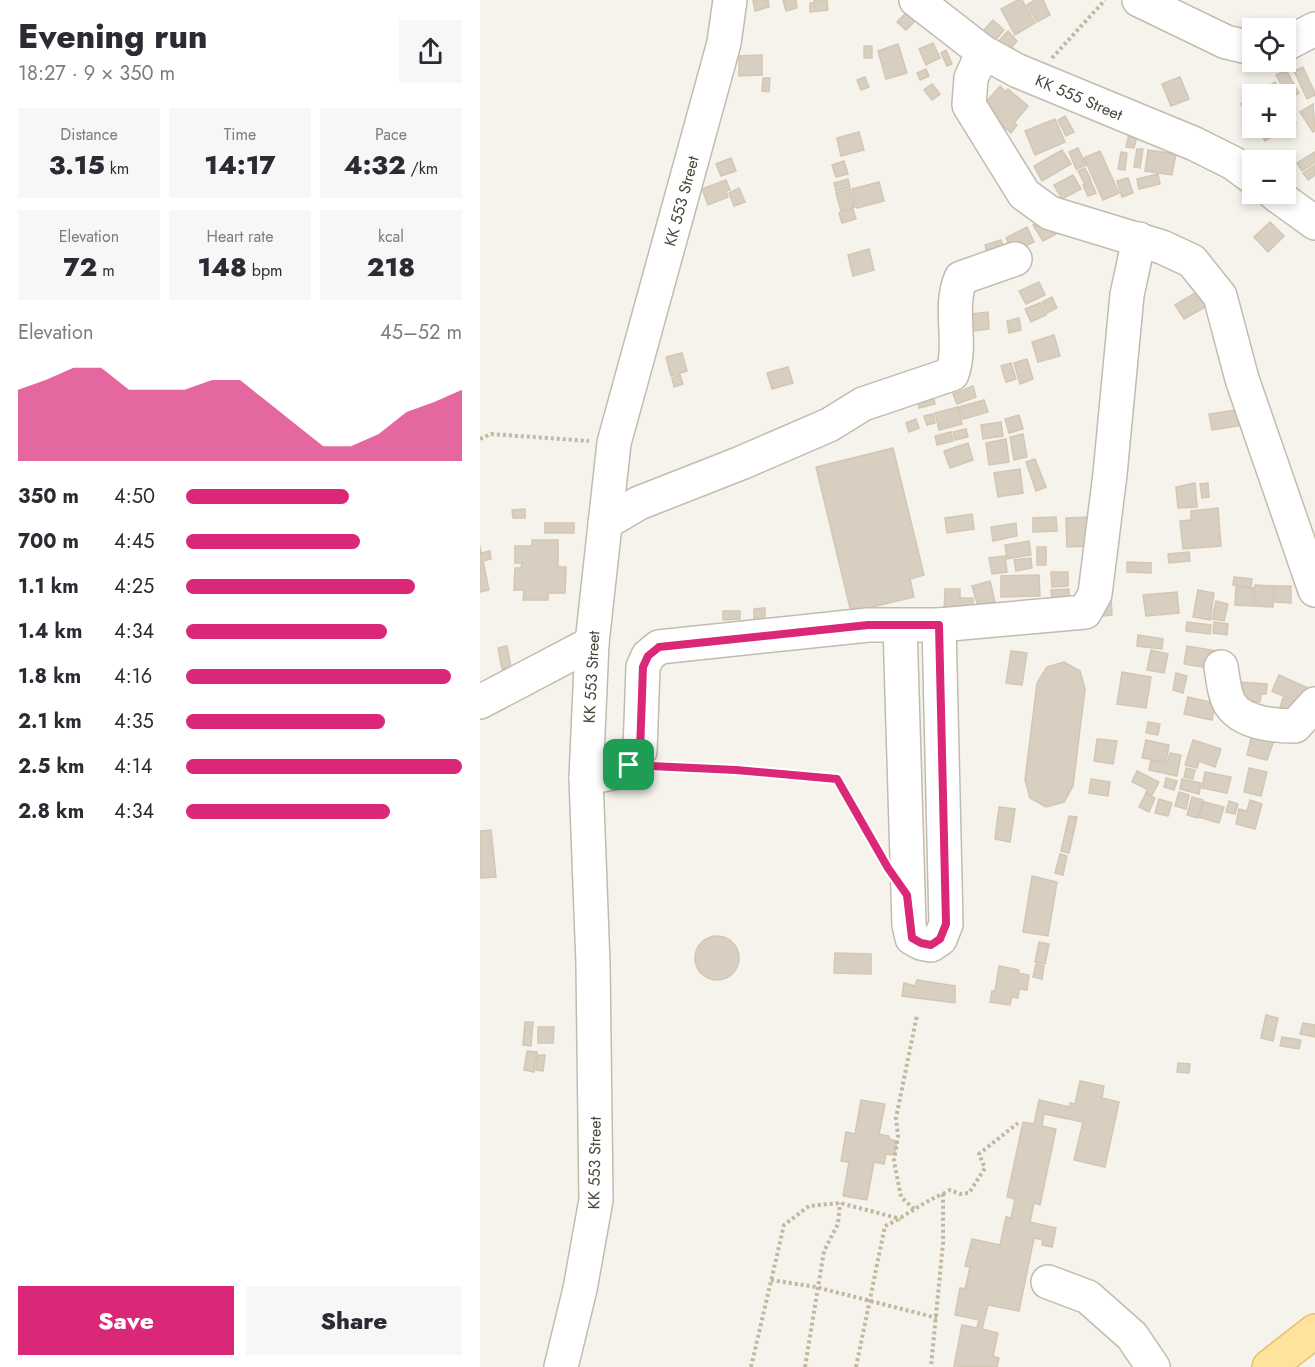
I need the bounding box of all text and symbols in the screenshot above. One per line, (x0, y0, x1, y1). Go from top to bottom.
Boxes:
text: Evening run (18, 13, 208, 60)
map controls (1242, 18, 1296, 204)
button: locate (1242, 18, 1296, 72)
button: share (399, 20, 462, 83)
text: 18:27 · 9 × 350 m (18, 59, 175, 88)
street label: KK 555 Street (1032, 69, 1126, 126)
button: + (1242, 84, 1296, 138)
text: Distance (60, 123, 118, 146)
text: Time (224, 123, 256, 146)
text: Pace (375, 123, 407, 146)
text: 3.15 (49, 146, 105, 184)
text: 14:17 (204, 146, 276, 184)
text: 4:32 (344, 146, 406, 184)
button: − (1242, 150, 1296, 204)
street label: KK 553 Street (658, 153, 705, 249)
text: km (105, 157, 129, 180)
text: /km (406, 157, 438, 180)
text: Elevation (59, 225, 119, 248)
text: Heart rate (207, 225, 273, 248)
text: kcal (378, 225, 404, 248)
text: 72 (63, 248, 97, 286)
text: 148 (197, 248, 247, 286)
text: 218 (367, 248, 415, 286)
text: m (97, 259, 115, 282)
text: bpm (247, 259, 283, 282)
text: Elevation (18, 318, 93, 347)
text: 45–52 m (380, 318, 462, 347)
text: 350 m (18, 482, 79, 511)
text: 4:50 (114, 482, 155, 511)
text: 700 m (18, 527, 79, 556)
text: 4:45 (114, 527, 155, 556)
text: 1.1 km (18, 572, 79, 601)
text: 4:25 (114, 572, 154, 601)
text: 1.4 km (18, 617, 83, 646)
text: 4:34 (114, 617, 154, 646)
street label: KK 553 Street (578, 630, 605, 724)
text: 1.8 km (18, 662, 81, 691)
text: 4:16 (114, 662, 152, 691)
text: 2.1 km (18, 707, 82, 736)
text: 4:35 (114, 707, 154, 736)
pin (603, 739, 654, 790)
icon: arrive (612, 748, 645, 781)
text: 2.5 km (18, 752, 84, 781)
text: 4:14 (114, 752, 152, 781)
text: 2.8 km (18, 797, 84, 826)
text: 4:34 (114, 797, 154, 826)
street label: KK 553 Street (582, 1116, 607, 1210)
button: Save (18, 1286, 234, 1355)
button: Share (246, 1286, 462, 1355)

